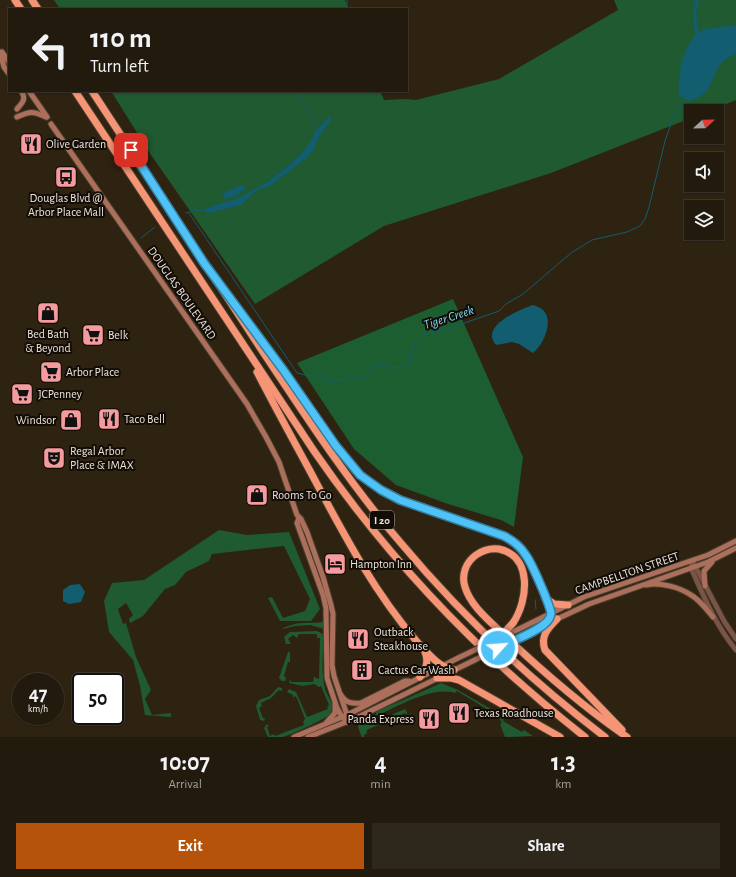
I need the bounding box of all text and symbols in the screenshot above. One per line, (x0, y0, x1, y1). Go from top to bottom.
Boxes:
icon: left (24, 24, 76, 76)
text: 110 m (90, 25, 152, 53)
text: Turn left (90, 58, 149, 76)
north arrow (684, 104, 724, 144)
map controls (684, 104, 724, 240)
restaurant icon: Olive Garden (18, 131, 44, 157)
pin (114, 133, 148, 167)
place label: Olive Garden (46, 138, 106, 150)
icon: arrive (120, 139, 142, 161)
button: sound (684, 152, 724, 192)
bus stop icon: Douglas Blvd @ Arbor Place Mall (53, 164, 79, 190)
place label: Douglas Blvd @ Arbor Place Mall (28, 192, 104, 218)
button: layers (684, 200, 724, 240)
street label: DOUGLAS BOULEVARD (146, 245, 219, 342)
shop icon: Bed Bath & Beyond (35, 300, 61, 326)
water label: Tiger Creek (422, 304, 476, 332)
supermarket icon: Belk (80, 322, 106, 348)
place label: Bed Bath & Beyond (25, 328, 71, 355)
place label: Belk (108, 329, 129, 341)
supermarket icon: Arbor Place (38, 359, 64, 385)
place label: Arbor Place (66, 366, 119, 378)
supermarket icon: JCPenney (9, 381, 35, 407)
place label: JCPenney (38, 388, 82, 401)
restaurant icon: Taco Bell (96, 406, 122, 432)
shop icon: Windsor (58, 407, 84, 433)
place label: Taco Bell (124, 413, 165, 425)
place label: Windsor (16, 414, 56, 426)
theatre icon: Regal Arbor Place & IMAX (41, 445, 67, 471)
place label: Regal Arbor Place & IMAX (70, 445, 134, 471)
shop icon: Rooms To Go (244, 482, 270, 508)
place label: Rooms To Go (272, 489, 332, 501)
road number: I 20 (370, 511, 394, 529)
street label: CAMPBELLTON STREET (573, 550, 681, 596)
hotel icon: Hampton Inn (322, 551, 348, 577)
place label: Hampton Inn (350, 558, 412, 570)
restaurant icon: Outback Steakhouse (345, 626, 371, 652)
place label: Outback Steakhouse (374, 626, 428, 652)
position arrow (477, 627, 519, 669)
building icon: Cactus Car Wash (349, 657, 375, 683)
place label: Cactus Car Wash (378, 664, 455, 676)
speed limit sign: 50 (72, 673, 124, 725)
text: 47 (29, 684, 47, 704)
restaurant icon: Texas Roadhouse (446, 700, 472, 726)
text: km/h (28, 704, 48, 714)
restaurant icon: Panda Express (416, 706, 442, 732)
place label: Texas Roadhouse (474, 707, 554, 719)
place label: Panda Express (347, 713, 414, 725)
text: 10:07 (160, 751, 210, 775)
text: 4 (374, 751, 387, 775)
text: 1.3 (551, 751, 576, 775)
text: Arrival (168, 778, 202, 791)
text: min (370, 778, 391, 791)
text: km (555, 778, 571, 791)
button: Exit (16, 823, 364, 869)
button: Share (372, 823, 720, 869)

